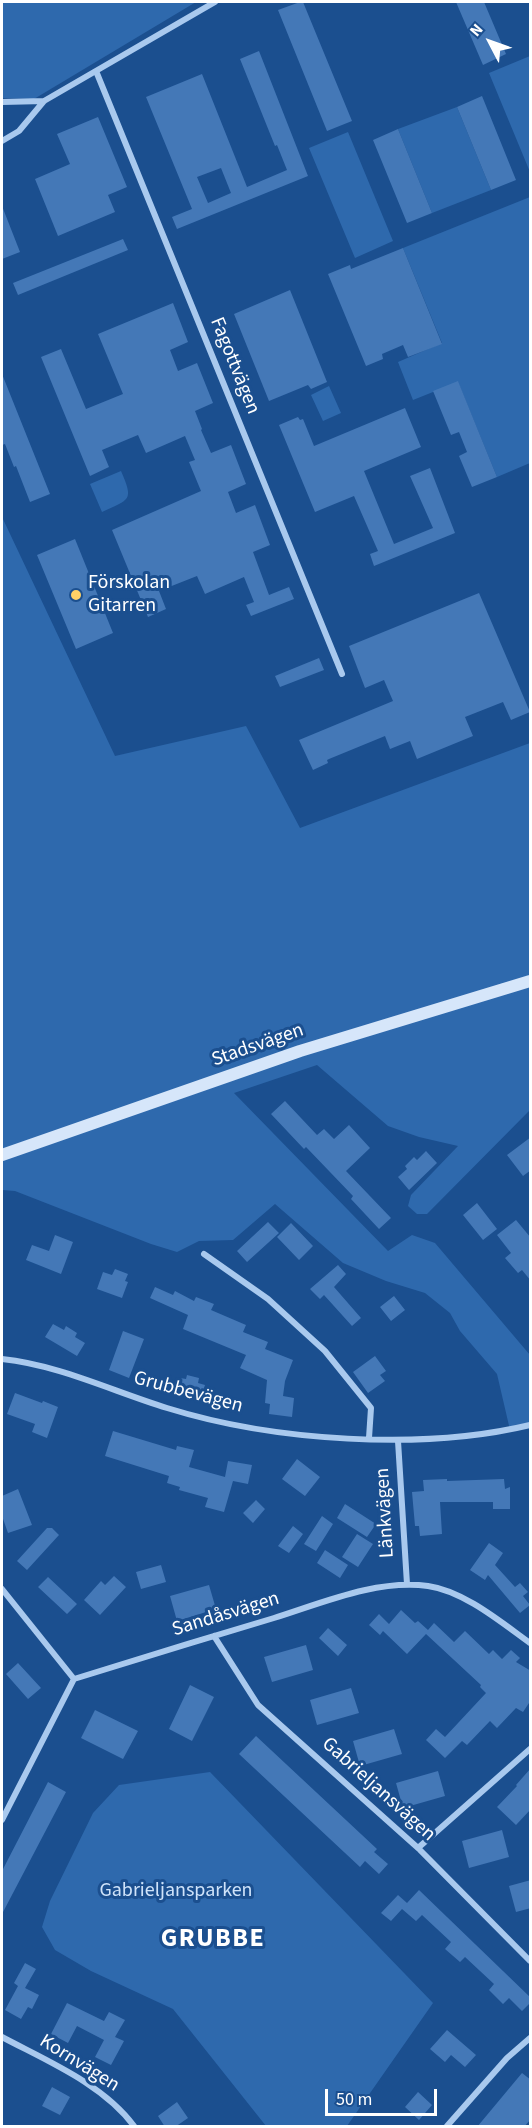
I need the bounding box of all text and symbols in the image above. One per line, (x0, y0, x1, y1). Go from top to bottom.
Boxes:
north arrow (460, 12, 520, 72)
text: N (465, 19, 488, 41)
street label: Fagottvägen (204, 314, 264, 418)
place label: Förskolan Gitarren (88, 572, 170, 619)
marker: Förskolan Gitarren (69, 588, 83, 602)
street label: Stadsvägen (209, 1019, 307, 1073)
street label: Grubbevägen (131, 1367, 245, 1419)
street label: Länkvägen (372, 1467, 400, 1559)
street label: Sandåsvägen (169, 1587, 283, 1643)
street label: Gabrieljansvägen (316, 1733, 440, 1847)
park label: Gabrieljansparken (99, 1880, 253, 1904)
district label: GRUBBE (161, 1924, 265, 1956)
street label: Kornvägen (35, 2030, 123, 2098)
scale bar (328, 2077, 440, 2115)
text: 50 m (336, 2087, 372, 2112)

